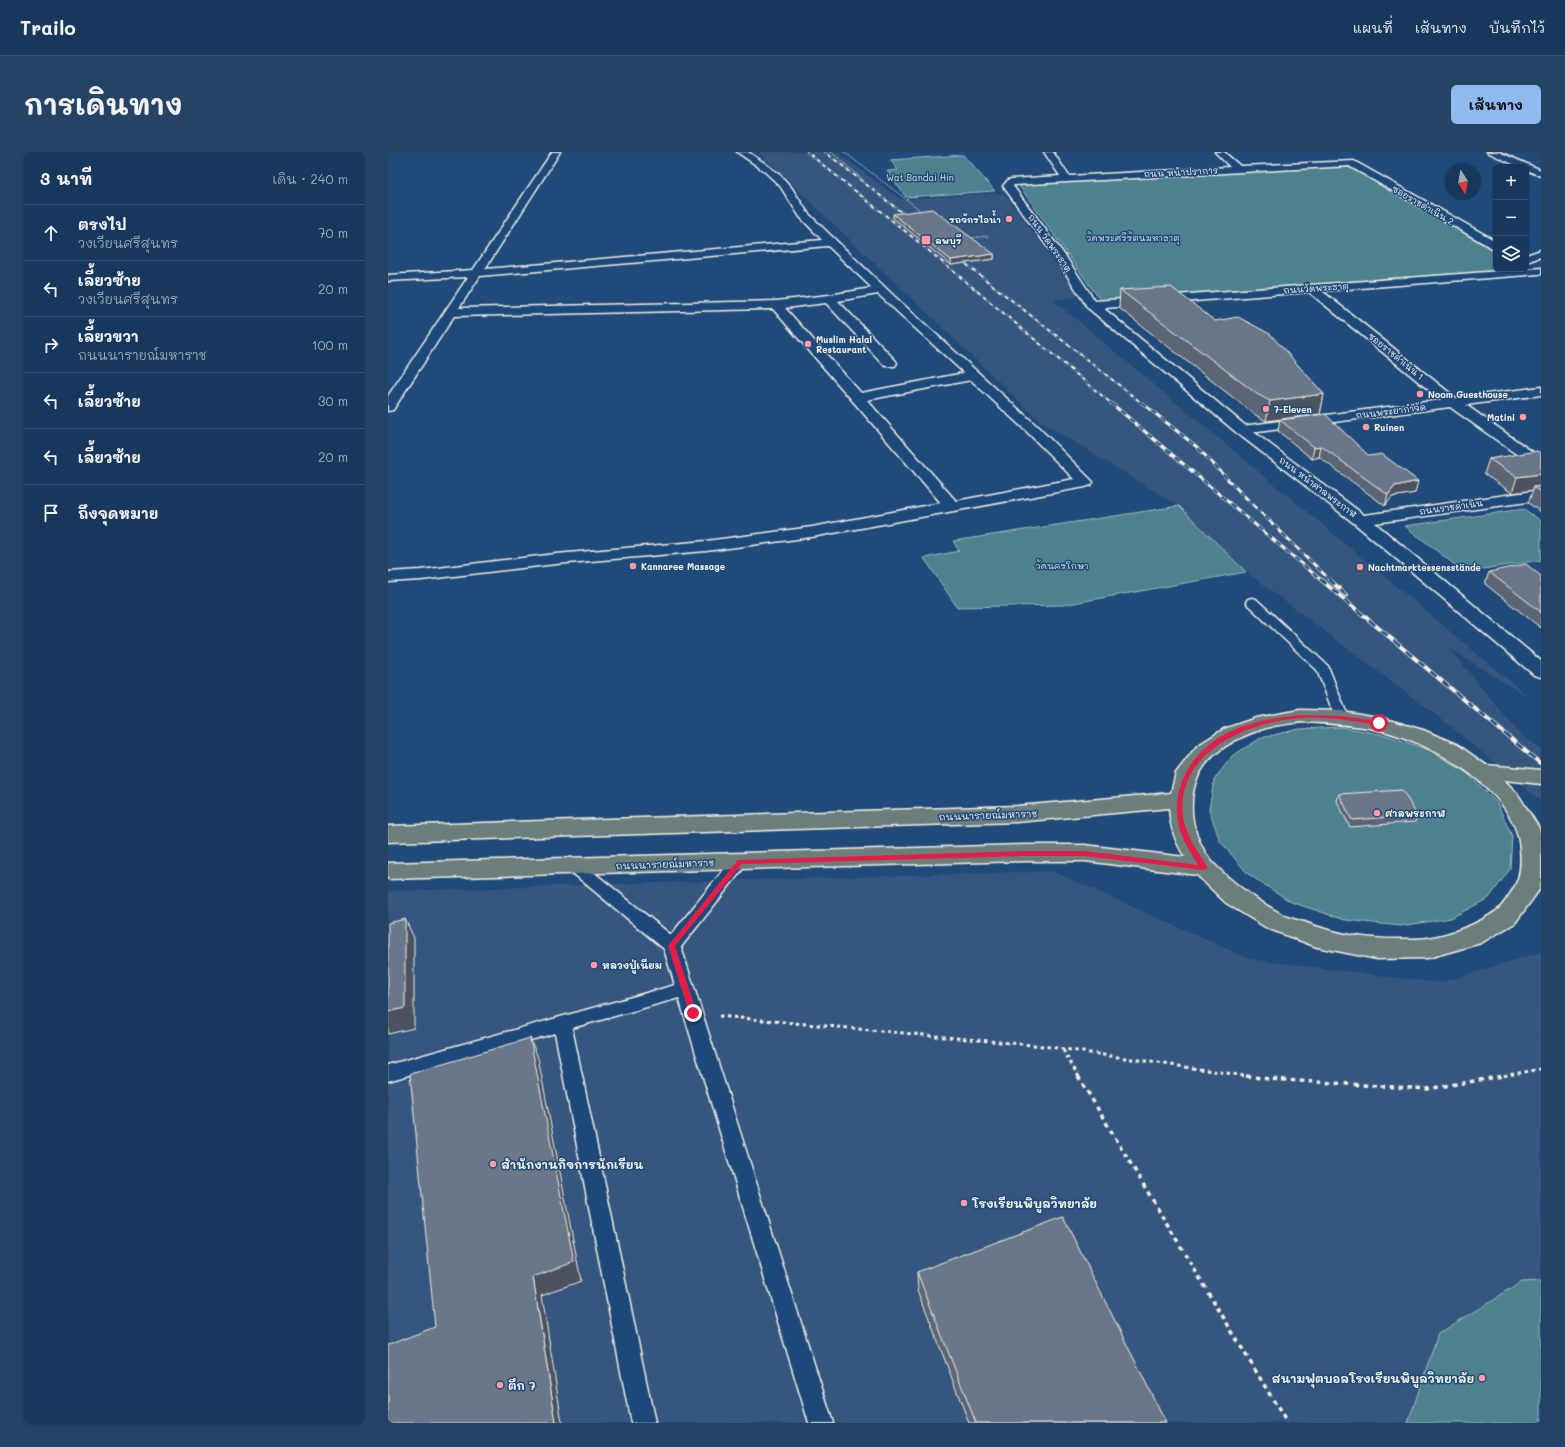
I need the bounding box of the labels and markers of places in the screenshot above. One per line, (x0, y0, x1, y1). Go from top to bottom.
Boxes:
place label: รถจักรไอน้ำ (949, 210, 1001, 225)
marker: รถจักรไอน้ำ (1004, 214, 1014, 224)
place label: ลพบุรี (935, 233, 962, 248)
marker: ลพบุรี (920, 234, 932, 246)
place label: Muslim Halal Restaurant (816, 334, 872, 355)
marker: Muslim Halal Restaurant (803, 339, 813, 349)
marker: Noom Guesthouse (1415, 389, 1425, 399)
place label: Noom Guesthouse (1428, 389, 1508, 400)
marker: 7-Eleven (1261, 404, 1271, 414)
place label: 7-Eleven (1274, 404, 1312, 415)
place label: Matini (1487, 412, 1515, 423)
marker: Matini (1518, 412, 1528, 422)
marker: Ruinen (1361, 422, 1371, 432)
place label: Ruinen (1374, 422, 1404, 433)
marker: Kannaree Massage (628, 561, 638, 571)
place label: Kannaree Massage (641, 561, 725, 572)
marker: Nachtmarktessensstände (1355, 562, 1365, 572)
place label: Nachtmarktessensstände (1368, 562, 1481, 573)
place label: ศาลพระกาฬ (1385, 806, 1446, 820)
marker: ศาลพระกาฬ (1372, 808, 1382, 818)
place label: หลวงปู่เนียม (602, 958, 662, 974)
marker: หลวงปู่เนียม (589, 960, 599, 970)
place label: สำนักงานกิจการนักเรียน (501, 1156, 643, 1172)
marker: สำนักงานกิจการนักเรียน (488, 1159, 498, 1169)
place label: โรงเรียนพิบูลวิทยาลัย (971, 1195, 1097, 1213)
marker: โรงเรียนพิบูลวิทยาลัย (959, 1198, 969, 1208)
place label: สนามฟุตบอลโรงเรียนพิบูลวิทยาลัย (1271, 1370, 1474, 1389)
marker: สนามฟุตบอลโรงเรียนพิบูลวิทยาลัย (1477, 1373, 1487, 1383)
place label: ตึก 7 (508, 1377, 536, 1393)
marker: ตึก 7 (495, 1380, 505, 1390)

